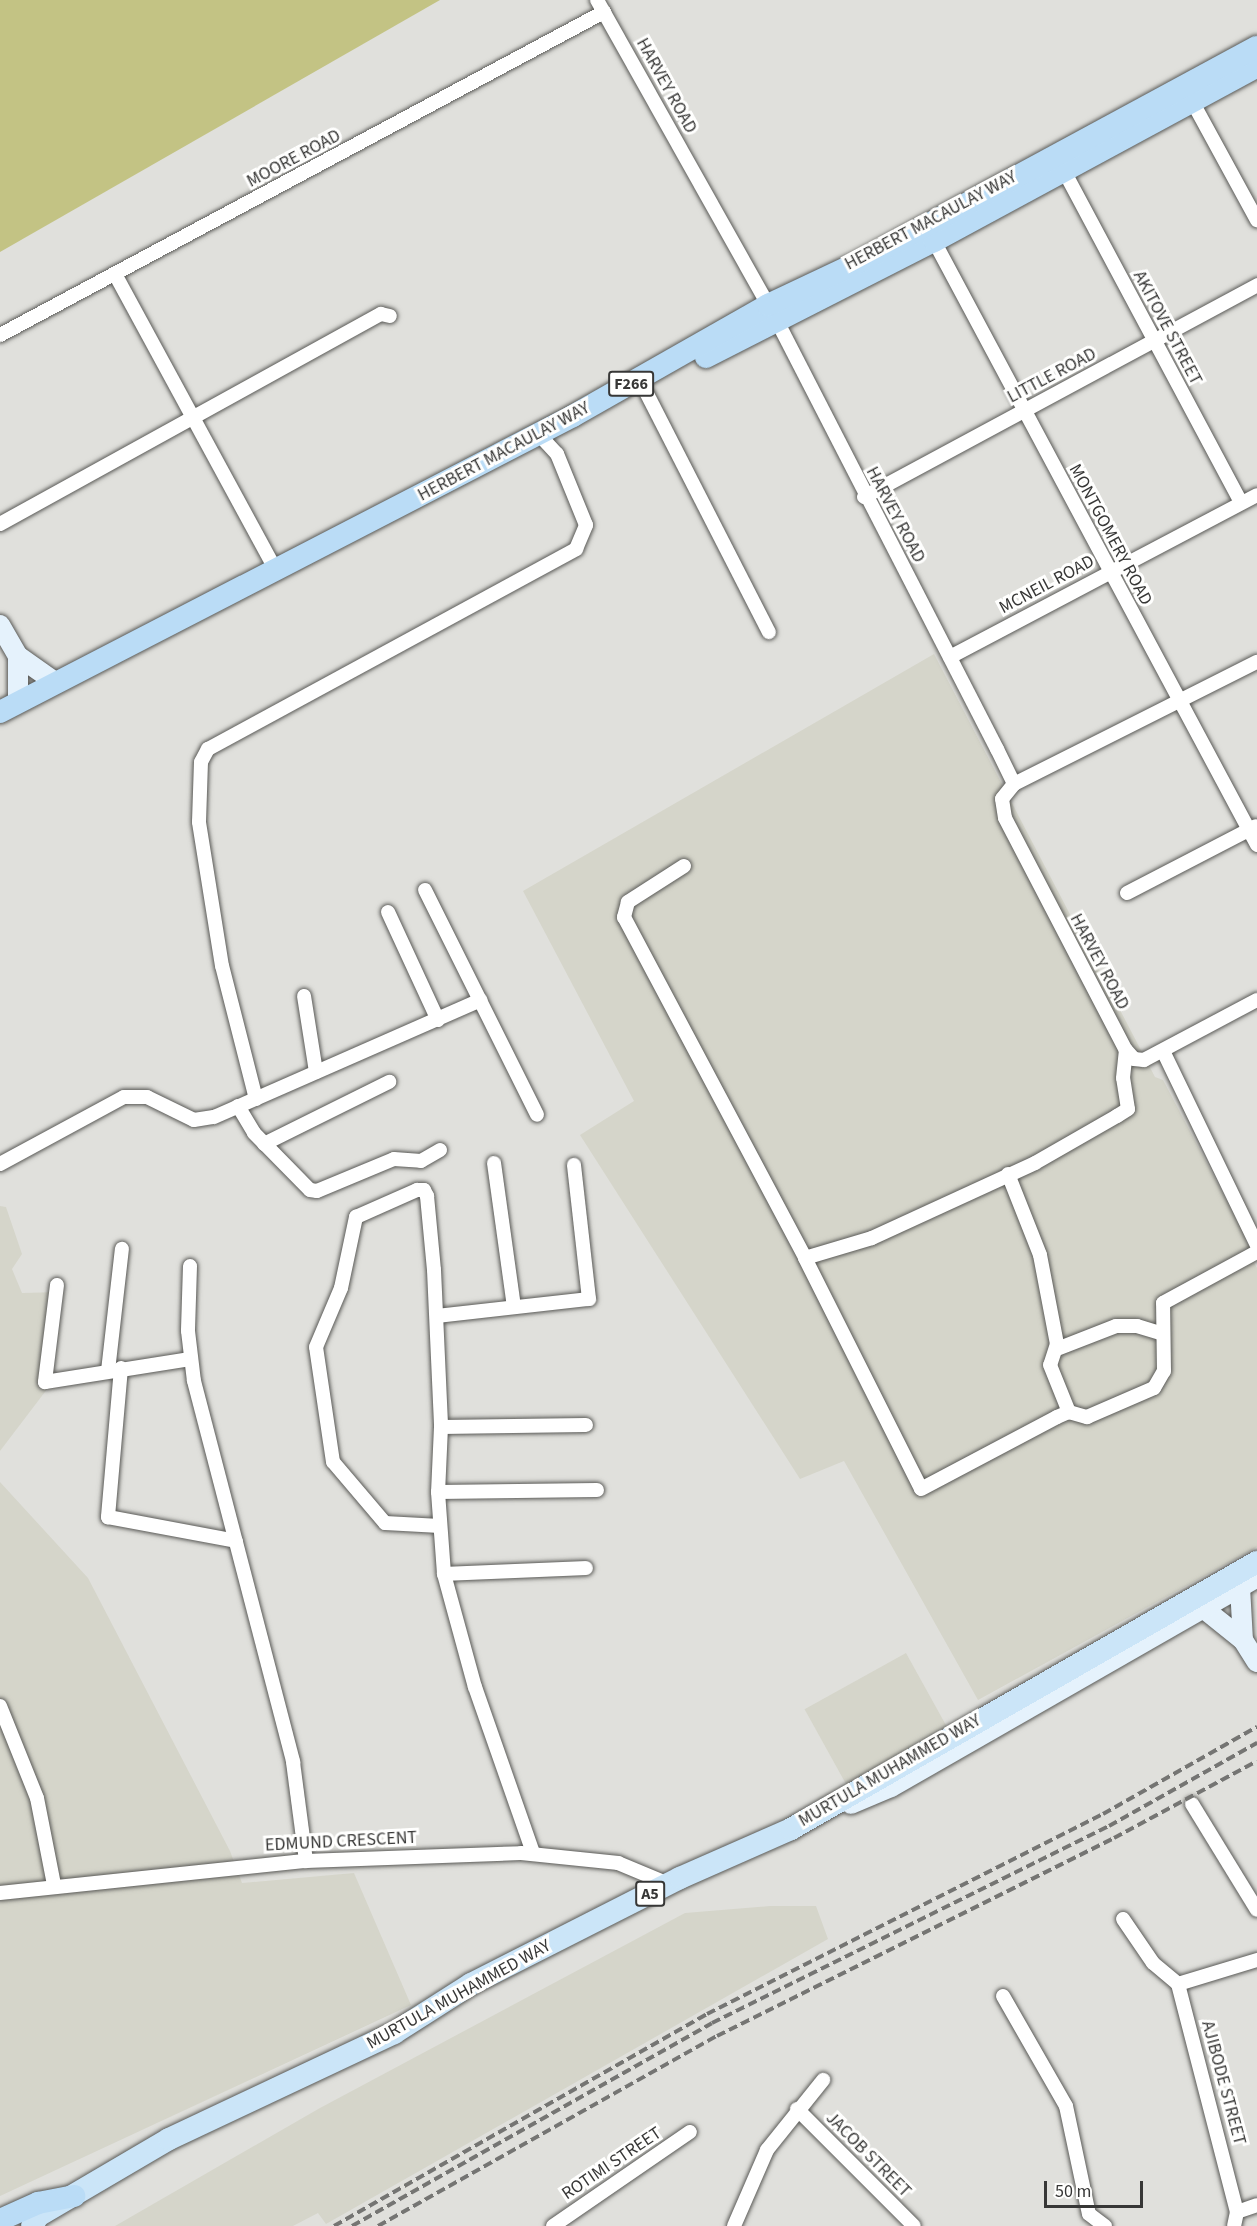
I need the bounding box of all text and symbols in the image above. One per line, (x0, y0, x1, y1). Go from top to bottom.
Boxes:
street label: HARVEY ROAD (631, 35, 701, 137)
street label: MOORE ROAD (243, 125, 345, 193)
street label: HERBERT MACAULAY WAY (841, 166, 1021, 276)
street label: AKITOVE STREET (1128, 267, 1206, 389)
street label: LITTLE ROAD (1004, 344, 1100, 408)
road number: F266 (607, 371, 655, 397)
street label: HERBERT MACAULAY WAY (414, 397, 594, 507)
street label: MONTGOMERY ROAD (1064, 461, 1156, 609)
street label: HARVEY ROAD (861, 463, 929, 567)
street label: MCNEIL ROAD (996, 551, 1098, 619)
street label: HARVEY ROAD (1065, 910, 1133, 1014)
street label: MURTULA MUHAMMED WAY (795, 1710, 985, 1832)
street label: EDMUND CRESCENT (264, 1827, 418, 1857)
road number: A5 (635, 1881, 665, 1907)
street label: MURTULA MUHAMMED WAY (363, 1935, 555, 2055)
street label: AJIBODE STREET (1196, 2019, 1250, 2147)
street label: JACOB STREET (821, 2108, 915, 2202)
street label: ROTIMI STREET (558, 2123, 666, 2205)
scale bar (1047, 2169, 1146, 2207)
text: 50 m (1055, 2179, 1091, 2204)

